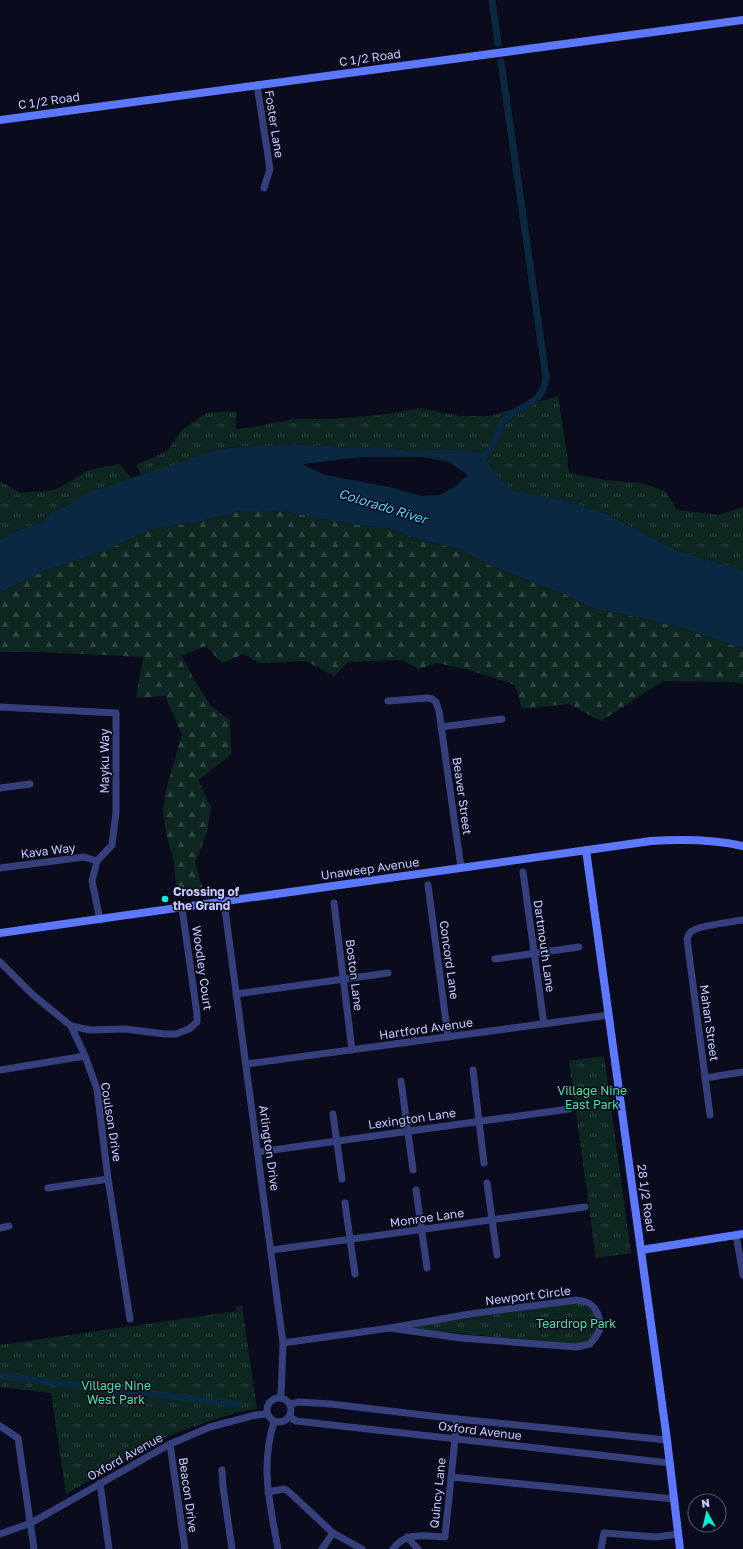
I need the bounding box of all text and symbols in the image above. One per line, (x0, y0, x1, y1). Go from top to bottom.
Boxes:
street label: C 1/2 Road (338, 46, 402, 69)
street label: C 1/2 Road (17, 89, 81, 112)
street label: Foster Lane (262, 89, 287, 159)
water label: Colorado River (337, 485, 431, 528)
street label: Mayku Way (97, 728, 112, 793)
street label: Beaver Street (450, 756, 475, 836)
street label: Kava Way (20, 840, 76, 861)
street label: Unaweep Avenue (320, 854, 420, 883)
place label: Crossing of the Grand (173, 884, 240, 913)
marker: Crossing of the Grand (160, 894, 170, 904)
street label: Dartmouth Lane (531, 899, 558, 993)
street label: Concord Lane (437, 920, 462, 1000)
street label: Woodley Court (189, 925, 216, 1011)
street label: Boston Lane (343, 938, 366, 1012)
street label: Mahan Street (697, 984, 722, 1062)
street label: Hartford Avenue (378, 1015, 474, 1043)
street label: Coulson Drive (98, 1081, 125, 1163)
park label: Village Nine East Park (557, 1083, 627, 1112)
street label: Arlington Drive (256, 1104, 283, 1192)
street label: Lexington Lane (367, 1105, 457, 1132)
street label: 28 1/2 Road (634, 1163, 659, 1233)
street label: Monroe Lane (389, 1205, 465, 1230)
street label: Newport Circle (484, 1283, 572, 1308)
park label: Teardrop Park (536, 1316, 616, 1331)
park label: Village Nine West Park (81, 1378, 151, 1407)
street label: Oxford Avenue (437, 1418, 523, 1443)
street label: Oxford Avenue (84, 1430, 165, 1484)
street label: Beacon Drive (176, 1456, 201, 1533)
street label: Quincy Lane (426, 1457, 449, 1529)
north arrow (687, 1493, 727, 1533)
text: N (700, 1496, 711, 1510)

